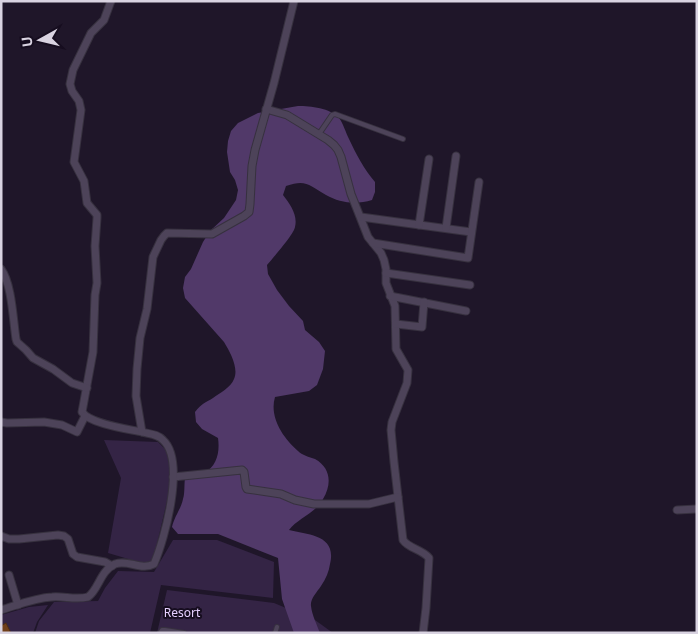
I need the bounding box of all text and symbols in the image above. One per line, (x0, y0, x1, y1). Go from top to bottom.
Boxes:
north arrow (15, 15, 65, 65)
text: U (16, 35, 37, 48)
park label: Resort (164, 604, 201, 621)

